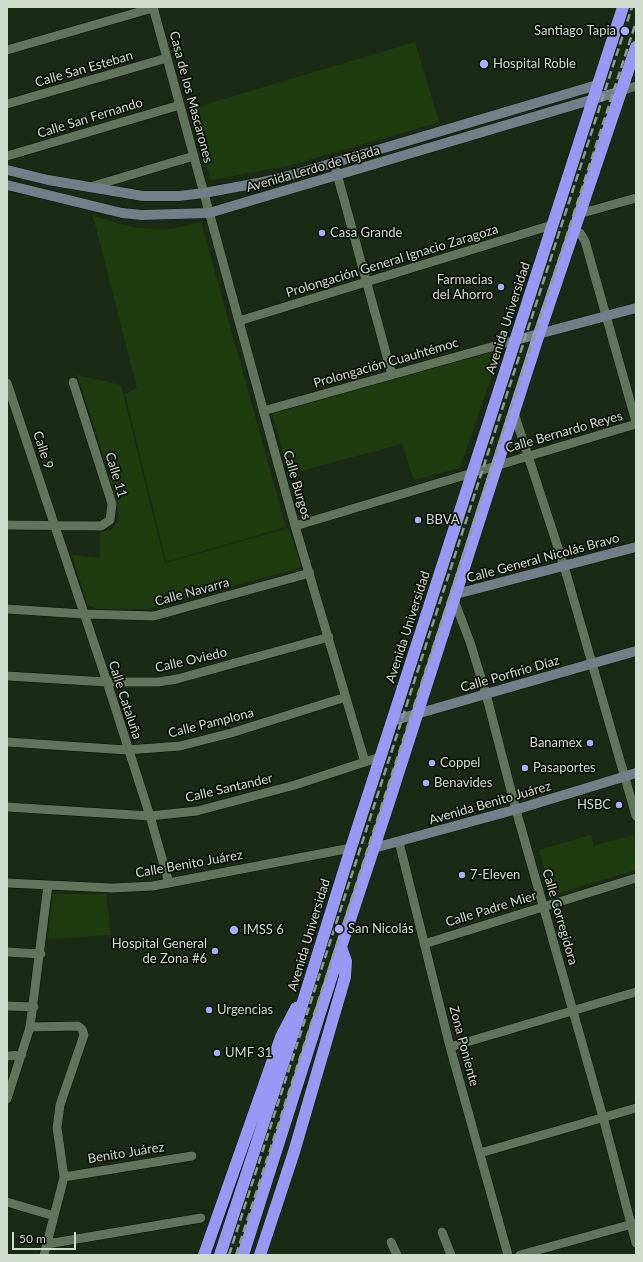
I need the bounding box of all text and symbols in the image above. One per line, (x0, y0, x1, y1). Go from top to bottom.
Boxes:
place label: Santiago Tapia (534, 23, 616, 39)
marker: Santiago Tapia (619, 25, 631, 37)
street label: Casa de los Mascarones (166, 29, 216, 165)
street label: Calle San Esteban (33, 48, 135, 90)
place label: Hospital Roble (493, 56, 576, 72)
marker: Hospital Roble (478, 58, 490, 70)
street label: Calle San Fernando (35, 95, 145, 141)
street label: Avenida Lerdo de Tejada (244, 142, 382, 196)
street label: Prolongación General Ignacio Zaragoza (284, 221, 500, 301)
place label: Casa Grande (330, 225, 402, 241)
marker: Casa Grande (317, 228, 327, 238)
street label: Avenida Universidad (483, 260, 533, 376)
place label: Farmacias del Ahorro (432, 272, 493, 303)
marker: Farmacias del Ahorro (496, 282, 506, 292)
street label: Prolongación Cuauhtémoc (312, 335, 460, 391)
street label: Calle Bernardo Reyes (504, 408, 624, 456)
street label: Calle 9 (30, 429, 56, 471)
street label: Calle Burgos (280, 449, 314, 521)
street label: Calle 11 (102, 450, 130, 500)
place label: BBVA (426, 512, 460, 528)
marker: BBVA (413, 515, 423, 525)
street label: Calle General Nicolás Bravo (465, 530, 621, 586)
street label: Avenida Universidad (383, 569, 433, 685)
street label: Calle Navarra (153, 575, 231, 609)
street label: Calle Oviedo (154, 644, 228, 676)
street label: Calle Porfirio Díaz (459, 652, 561, 696)
street label: Calle Cataluña (105, 659, 145, 741)
street label: Calle Pamplona (167, 705, 255, 741)
place label: Banamex (530, 735, 582, 751)
marker: Banamex (585, 738, 595, 748)
place label: Coppel (440, 755, 480, 771)
marker: Coppel (427, 758, 437, 768)
place label: Pasaportes (533, 760, 596, 776)
marker: Pasaportes (520, 763, 530, 773)
street label: Calle Santander (184, 770, 274, 806)
place label: Benavides (434, 775, 492, 791)
marker: Benavides (421, 778, 431, 788)
street label: Avenida Benito Juárez (427, 778, 553, 828)
place label: HSBC (577, 797, 611, 813)
marker: HSBC (614, 800, 624, 810)
street label: Calle Benito Juárez (134, 847, 244, 881)
place label: 7-Eleven (470, 867, 520, 883)
street label: Calle Corregidora (539, 867, 581, 967)
marker: 7-Eleven (457, 870, 467, 880)
street label: Avenida Universidad (284, 877, 334, 993)
street label: Calle Padre Mier (444, 888, 538, 930)
place label: San Nicolás (348, 921, 414, 937)
place label: IMSS 6 (243, 922, 284, 938)
marker: San Nicolás (333, 923, 345, 935)
marker: IMSS 6 (228, 924, 240, 936)
place label: Hospital General de Zona #6 (112, 936, 207, 967)
marker: Hospital General de Zona #6 (210, 946, 220, 956)
place label: Urgencias (217, 1002, 273, 1018)
street label: Zona Poniente (446, 1004, 482, 1088)
marker: Urgencias (204, 1005, 214, 1015)
place label: UMF 31 (225, 1045, 272, 1061)
marker: UMF 31 (212, 1048, 222, 1058)
street label: Benito Juárez (87, 1139, 165, 1167)
scale bar (14, 1224, 78, 1250)
text: 50 m (19, 1231, 46, 1246)

